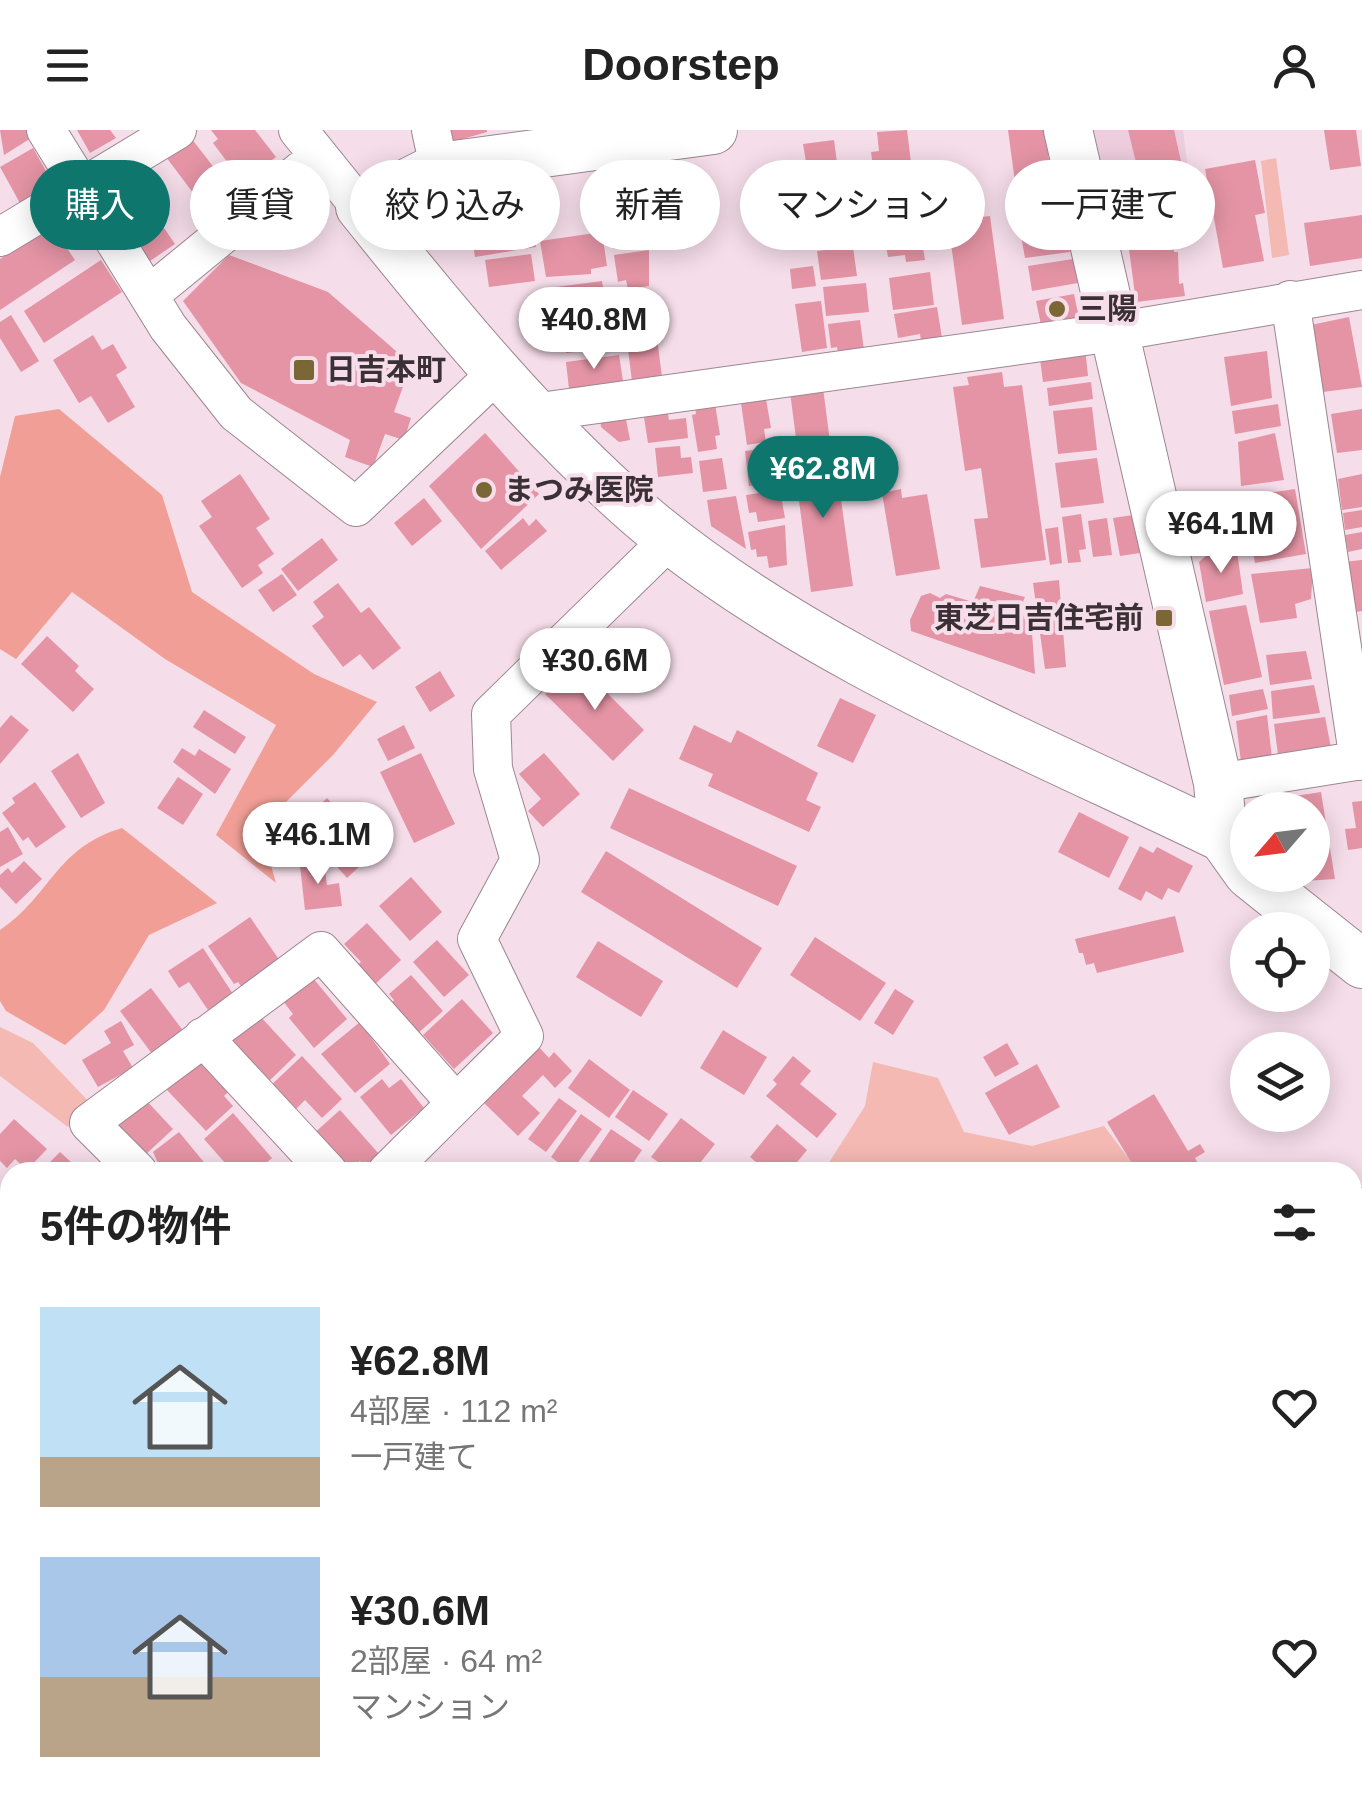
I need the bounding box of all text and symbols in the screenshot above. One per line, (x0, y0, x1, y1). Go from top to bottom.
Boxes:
icon: menu (40, 38, 95, 93)
icon: person (1267, 38, 1322, 93)
text: Doorstep (582, 39, 780, 90)
chip: 購入 (30, 160, 170, 250)
chip: 賃貸 (190, 160, 330, 250)
chip: 絞り込み (350, 160, 560, 250)
chip: 新着 (580, 160, 720, 250)
chip: マンション (740, 160, 985, 250)
chip: 一戸建て (1005, 160, 1215, 250)
pin: ¥40.8M (513, 287, 675, 372)
place label: 三陽 (1077, 292, 1137, 325)
marker: 三陽 (1046, 298, 1068, 320)
text: ¥40.8M (541, 301, 647, 337)
place label: 日吉本町 (326, 353, 446, 386)
marker: 日吉本町 (291, 357, 317, 383)
pin: ¥62.8M (742, 436, 904, 521)
text: ¥62.8M (770, 450, 876, 486)
place label: まつみ医院 (504, 473, 654, 506)
marker: まつみ医院 (473, 479, 495, 501)
pin: ¥64.1M (1140, 491, 1302, 576)
text: ¥64.1M (1168, 505, 1274, 541)
place label: 東芝日吉住宅前 (934, 601, 1144, 634)
marker: 東芝日吉住宅前 (1153, 607, 1175, 629)
pin: ¥30.6M (514, 628, 676, 713)
text: ¥30.6M (542, 642, 648, 678)
north arrow (1230, 792, 1330, 892)
map controls (1230, 792, 1330, 1132)
pin: ¥46.1M (237, 802, 399, 887)
text: ¥46.1M (265, 816, 371, 852)
button: locate (1230, 912, 1330, 1012)
button: layers (1230, 1032, 1330, 1132)
icon: filters (1267, 1195, 1322, 1250)
text: 5件の物件 (40, 1203, 231, 1250)
text: ¥62.8M (350, 1337, 490, 1384)
icon: home (120, 1347, 240, 1467)
icon: heart (1267, 1380, 1322, 1435)
text: 4部屋 · 112 m² (350, 1393, 557, 1429)
text: 一戸建て (350, 1439, 478, 1475)
text: ¥30.6M (350, 1587, 490, 1634)
icon: home (120, 1597, 240, 1717)
icon: heart (1267, 1630, 1322, 1685)
text: 2部屋 · 64 m² (350, 1643, 542, 1679)
text: マンション (350, 1689, 510, 1725)

